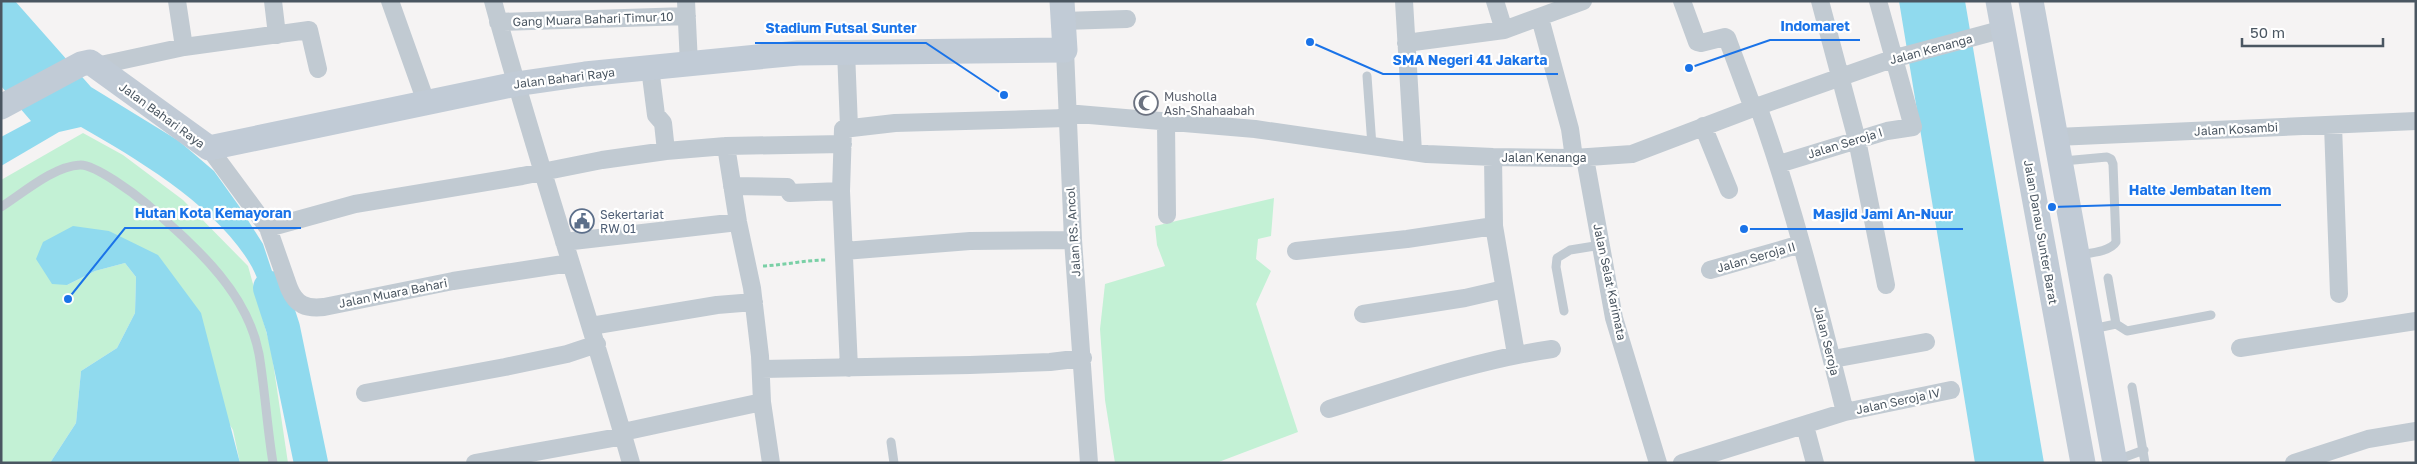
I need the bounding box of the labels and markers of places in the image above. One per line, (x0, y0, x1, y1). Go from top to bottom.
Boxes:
callout: Indomaret (1770, 11, 1860, 40)
callout: Stadium Futsal Sunter (755, 14, 926, 43)
callout: SMA Negeri 41 Jakarta (1383, 45, 1558, 74)
place label: Musholla Ash-Shahaabah (1164, 89, 1255, 118)
mosque icon: Musholla Ash-Shahaabah (1133, 90, 1159, 116)
callout: Halte Jembatan Item (2119, 176, 2281, 205)
callout: Hutan Kota Kemayoran (125, 199, 301, 228)
callout: Masjid Jami An-Nuur (1803, 200, 1963, 229)
place label: Sekertariat RW 01 (600, 207, 664, 236)
public building icon: Sekertariat RW 01 (569, 208, 595, 234)

